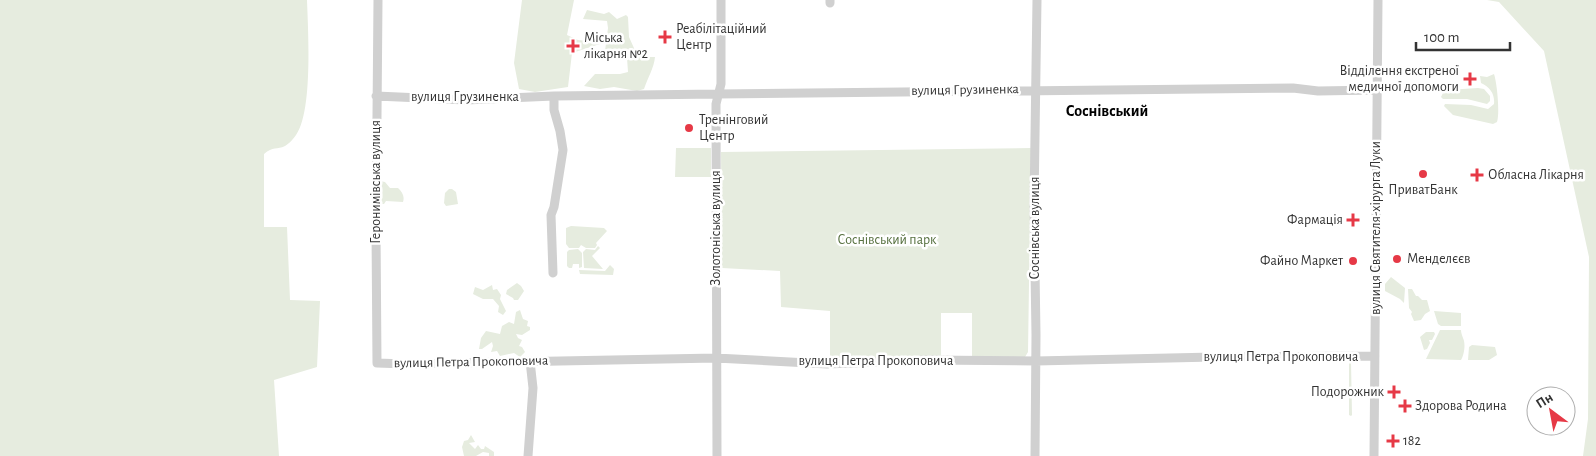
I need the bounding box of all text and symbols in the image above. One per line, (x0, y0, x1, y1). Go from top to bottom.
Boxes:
scale bar (1416, 20, 1510, 52)
place label: Реабілітаційний Центр (676, 22, 767, 52)
marker: Реабілітаційний Центр (658, 30, 672, 44)
text: 100 m (1424, 30, 1459, 45)
place label: Міська лікарня №2 (584, 31, 648, 61)
marker: Міська лікарня №2 (566, 39, 580, 53)
place label: Відділення екстреної медичної допомоги (1340, 64, 1460, 94)
marker: Відділення екстреної медичної допомоги (1463, 72, 1477, 86)
street label: вулиця Грузиненка (911, 82, 1020, 98)
street label: вулиця Грузиненка (411, 90, 519, 104)
district label: Соснівський (1066, 103, 1148, 119)
place label: Тренінговий Центр (699, 113, 768, 143)
street label: Геронимівська вулиця (369, 120, 383, 244)
marker: Тренінговий Центр (683, 122, 695, 134)
street label: вулиця Святителя-хірурга Луки (1369, 141, 1383, 315)
marker: ПриватБанк (1417, 168, 1429, 180)
marker: Обласна Лікарня (1470, 168, 1484, 182)
place label: Обласна Лікарня (1488, 168, 1584, 182)
street label: Золотоніська вулиця (709, 170, 723, 286)
street label: Соснівська вулиця (1028, 177, 1042, 279)
place label: ПриватБанк (1388, 183, 1458, 197)
place label: Фармація (1287, 213, 1343, 227)
marker: Фармація (1347, 214, 1359, 226)
park label: Соснівський парк (838, 233, 937, 247)
place label: Менделєєв (1407, 252, 1471, 266)
marker: Менделєєв (1391, 253, 1403, 265)
place label: Файно Маркет (1260, 254, 1344, 268)
marker: Файно Маркет (1347, 255, 1359, 267)
street label: вулиця Петра Прокоповича (1204, 350, 1359, 364)
street label: вулиця Петра Прокоповича (393, 354, 549, 370)
street label: вулиця Петра Прокоповича (799, 354, 954, 368)
place label: Подорожник (1311, 385, 1385, 399)
marker: Подорожник (1388, 386, 1400, 398)
north arrow (1526, 386, 1576, 436)
text: Пн (1534, 390, 1556, 411)
place label: Здорова Родина (1415, 399, 1507, 413)
marker: Здорова Родина (1399, 400, 1411, 412)
place label: 182 (1403, 434, 1421, 448)
marker: 182 (1387, 435, 1399, 447)

